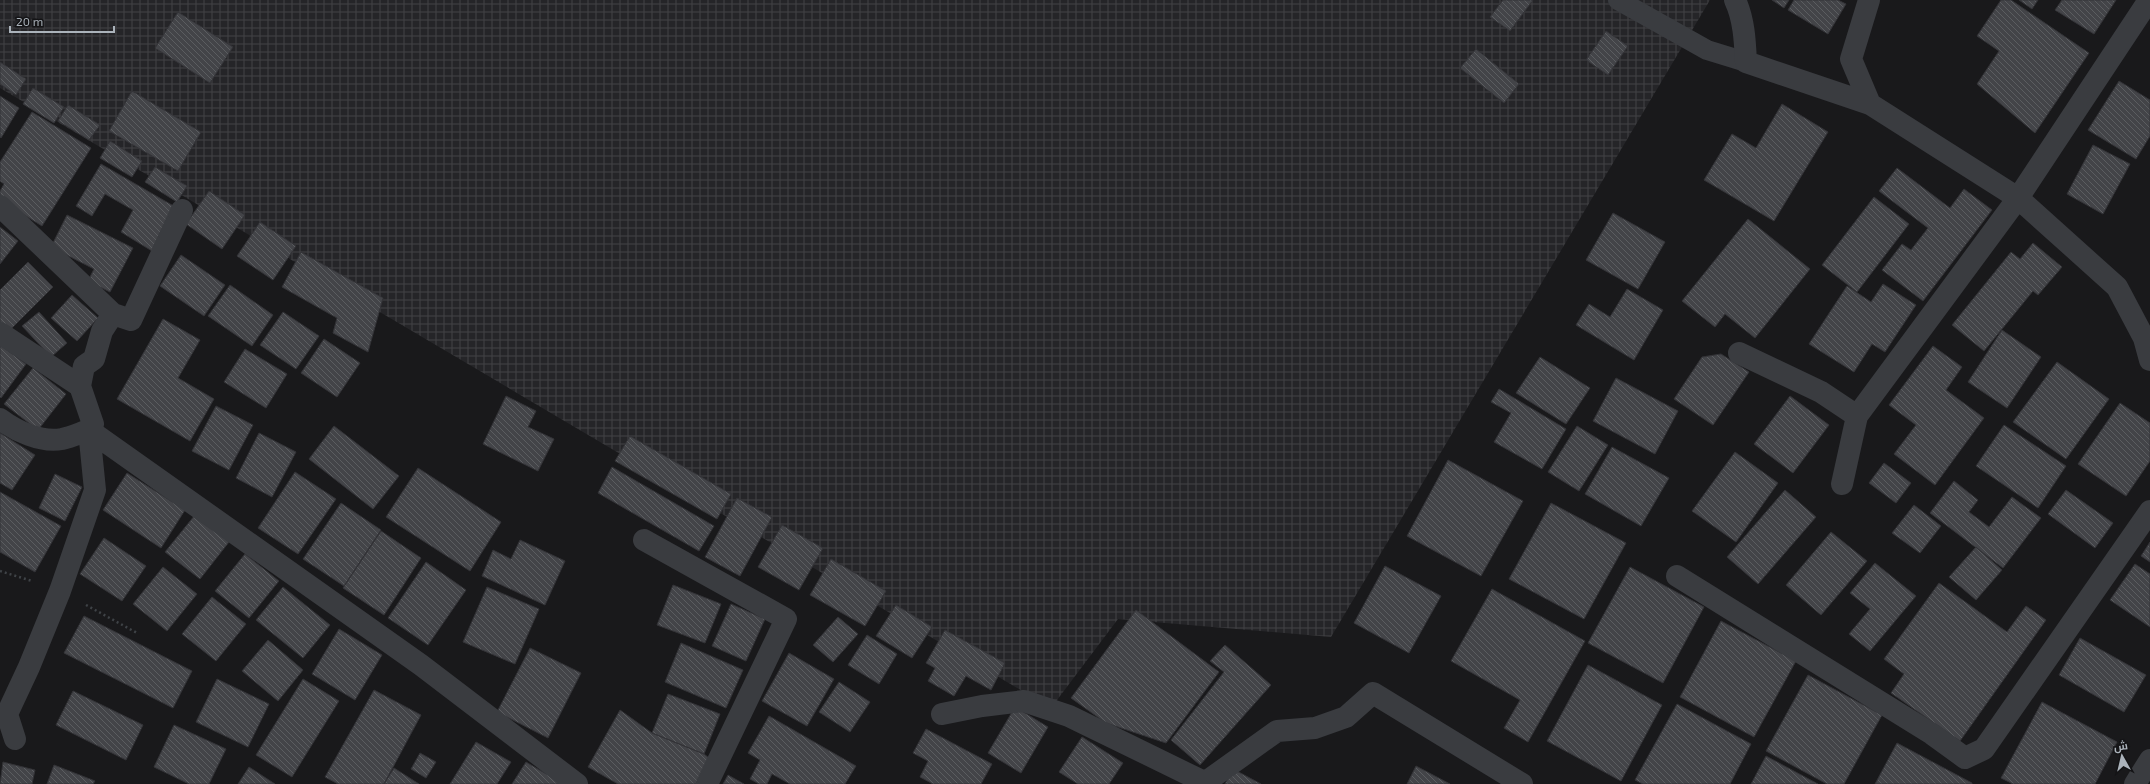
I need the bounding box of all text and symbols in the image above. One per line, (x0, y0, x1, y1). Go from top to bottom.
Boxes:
scale bar (10, 8, 114, 34)
text: 20 m (16, 14, 43, 28)
north arrow (2102, 736, 2142, 776)
text: ش (2113, 738, 2129, 754)

